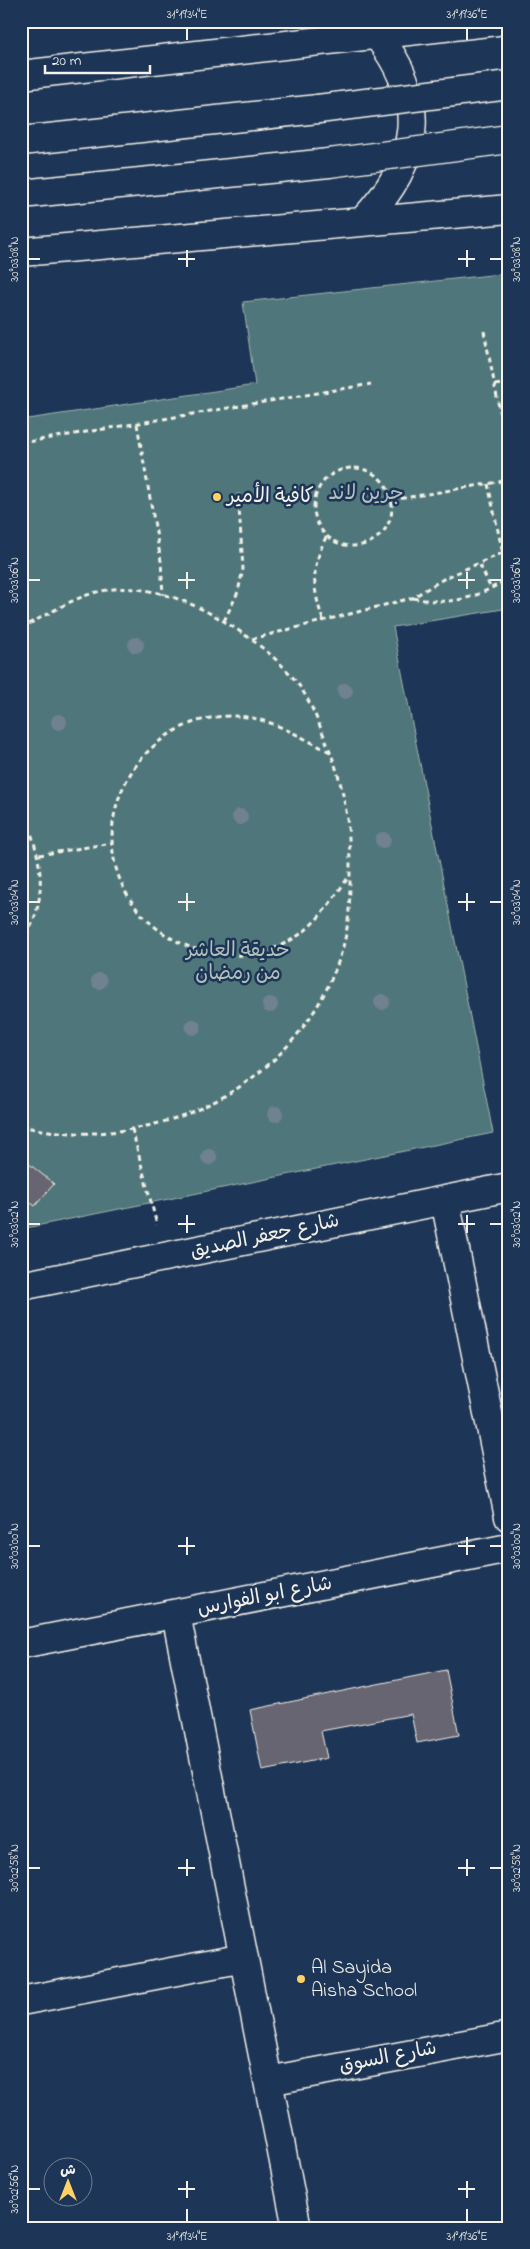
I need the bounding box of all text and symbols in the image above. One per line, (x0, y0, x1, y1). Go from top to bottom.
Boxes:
text: 31°19'34"E (167, 6, 207, 24)
text: 31°19'36"E (447, 6, 488, 24)
scale bar (45, 42, 150, 74)
text: 20 m (52, 50, 82, 72)
text: 30°03'08"N (6, 236, 24, 282)
text: 30°03'08"N (508, 236, 526, 282)
park label: جرين لاند (328, 480, 404, 509)
place label: كافية الأمير (225, 482, 314, 512)
marker: كافية الأمير (211, 491, 223, 503)
text: 30°03'06"N (6, 557, 24, 603)
text: 30°03'06"N (508, 557, 526, 603)
text: 30°03'04"N (6, 879, 24, 925)
text: 30°03'04"N (508, 879, 526, 925)
park label: حديقة العاشر من رمضان (184, 937, 290, 989)
text: 30°03'02"N (6, 1201, 24, 1247)
text: 30°03'02"N (508, 1201, 526, 1247)
street label: شارع جعفر الصديق (188, 1207, 342, 1267)
text: 30°03'00"N (6, 1523, 24, 1569)
text: 30°03'00"N (508, 1523, 526, 1569)
street label: شارع ابو الفوارس (195, 1570, 335, 1624)
text: 30°02'58"N (6, 1844, 24, 1892)
text: 30°02'58"N (508, 1844, 526, 1892)
place label: Al Sayida Aisha School (311, 1954, 417, 2006)
marker: Al Sayida Aisha School (295, 1973, 307, 1985)
street label: شارع السوق (337, 2034, 439, 2082)
north arrow (42, 2156, 92, 2206)
text: ش (60, 2160, 76, 2181)
text: 30°02'56"N (6, 2165, 24, 2213)
text: 31°19'34"E (167, 2228, 207, 2246)
text: 31°19'36"E (447, 2228, 488, 2246)

